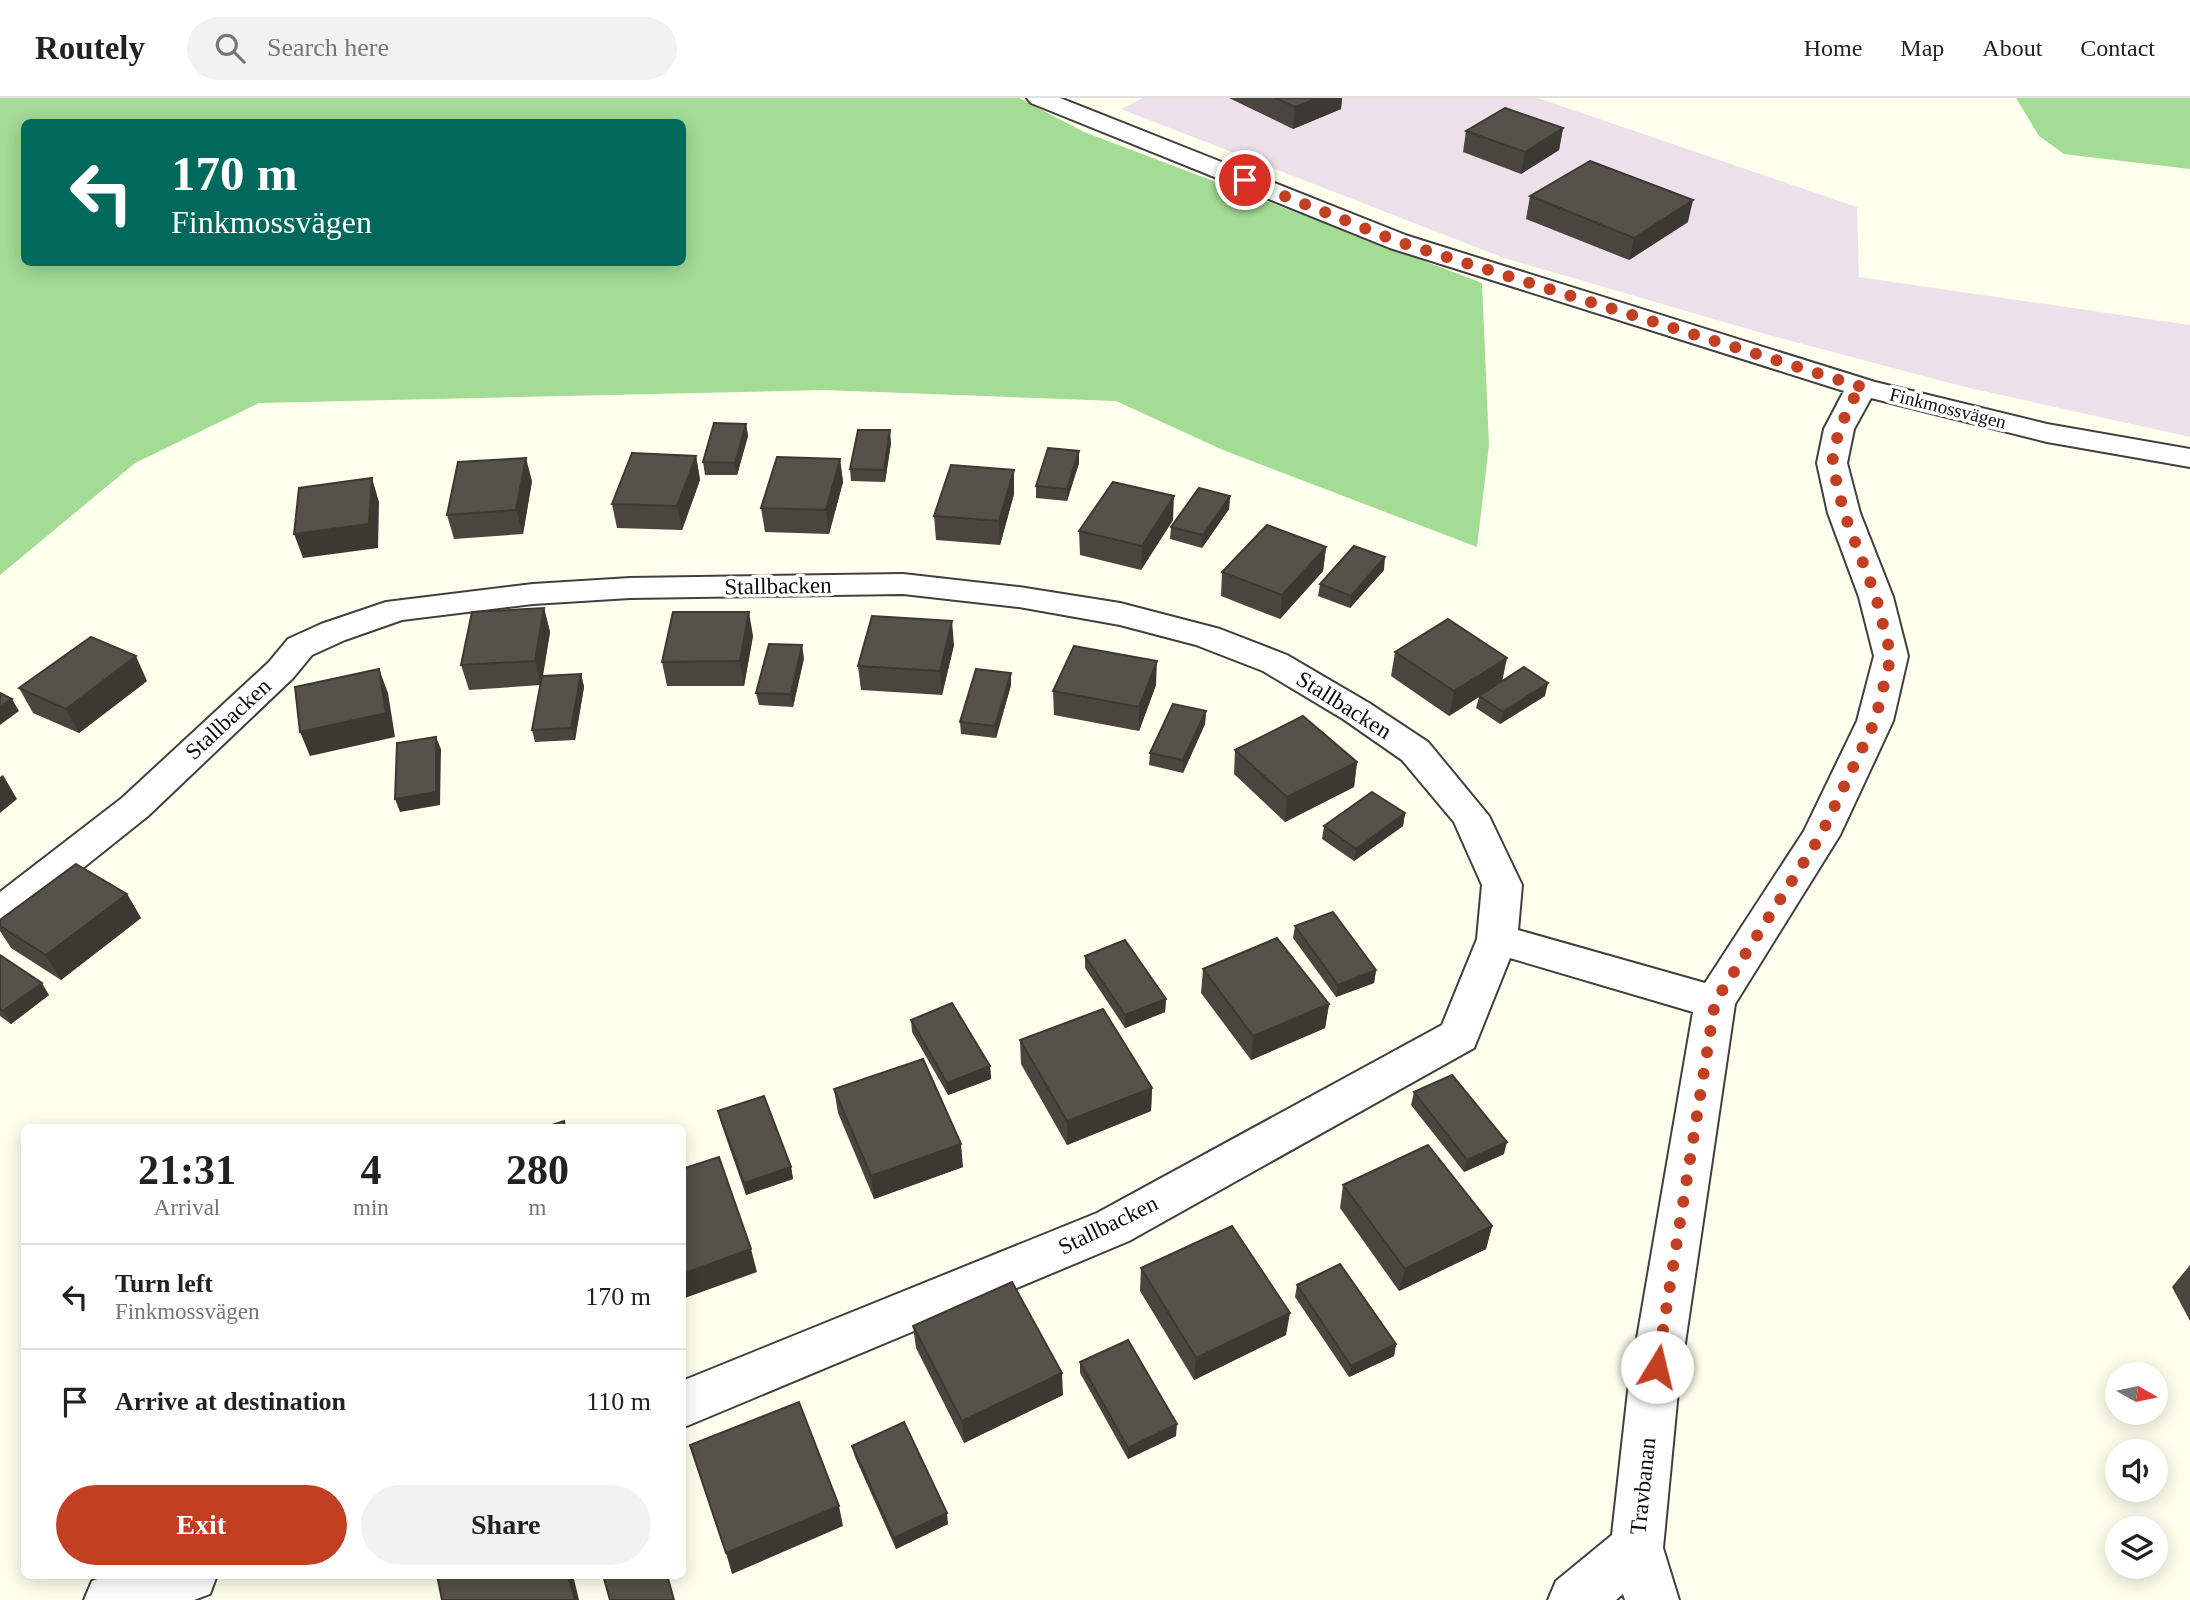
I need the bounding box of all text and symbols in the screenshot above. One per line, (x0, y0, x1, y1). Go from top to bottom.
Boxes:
search box (187, 17, 677, 80)
icon: search (211, 29, 249, 67)
text: Routely (35, 30, 145, 66)
text: Search here (267, 33, 389, 62)
text: Home (1804, 35, 1862, 61)
text: Map (1900, 35, 1944, 61)
text: About (1982, 35, 2042, 61)
text: Contact (2080, 35, 2155, 61)
text: 170 m (171, 146, 298, 201)
icon: left (56, 147, 147, 238)
pin (1215, 150, 1275, 210)
icon: arrive (1226, 161, 1264, 199)
text: Finkmossvägen (171, 204, 372, 240)
street label: Finkmossvägen (1888, 383, 2009, 433)
street label: Stallbacken (724, 573, 832, 599)
street label: Stallbacken (1292, 666, 1397, 744)
street label: Stallbacken (180, 673, 276, 765)
text: 21:31 (138, 1147, 236, 1193)
text: 4 (360, 1147, 381, 1193)
text: 280 (506, 1147, 569, 1193)
street label: Stallbacken (1054, 1190, 1162, 1260)
text: Arrival (154, 1195, 220, 1220)
text: min (353, 1195, 389, 1220)
text: m (528, 1195, 546, 1220)
text: Turn left (115, 1269, 213, 1298)
icon: left (56, 1278, 94, 1316)
text: 170 m (585, 1282, 651, 1311)
text: Finkmossvägen (115, 1299, 259, 1324)
position arrow (1620, 1330, 1694, 1404)
north arrow (2105, 1362, 2168, 1424)
map controls (2105, 1362, 2168, 1579)
icon: arrive (56, 1383, 94, 1421)
text: Arrive at destination (115, 1387, 346, 1416)
text: 110 m (586, 1387, 651, 1416)
street label: Travbanan (1625, 1436, 1661, 1536)
button: sound (2105, 1439, 2168, 1502)
button: Exit (56, 1485, 347, 1565)
button: Share (361, 1485, 651, 1565)
button: layers (2105, 1516, 2168, 1579)

